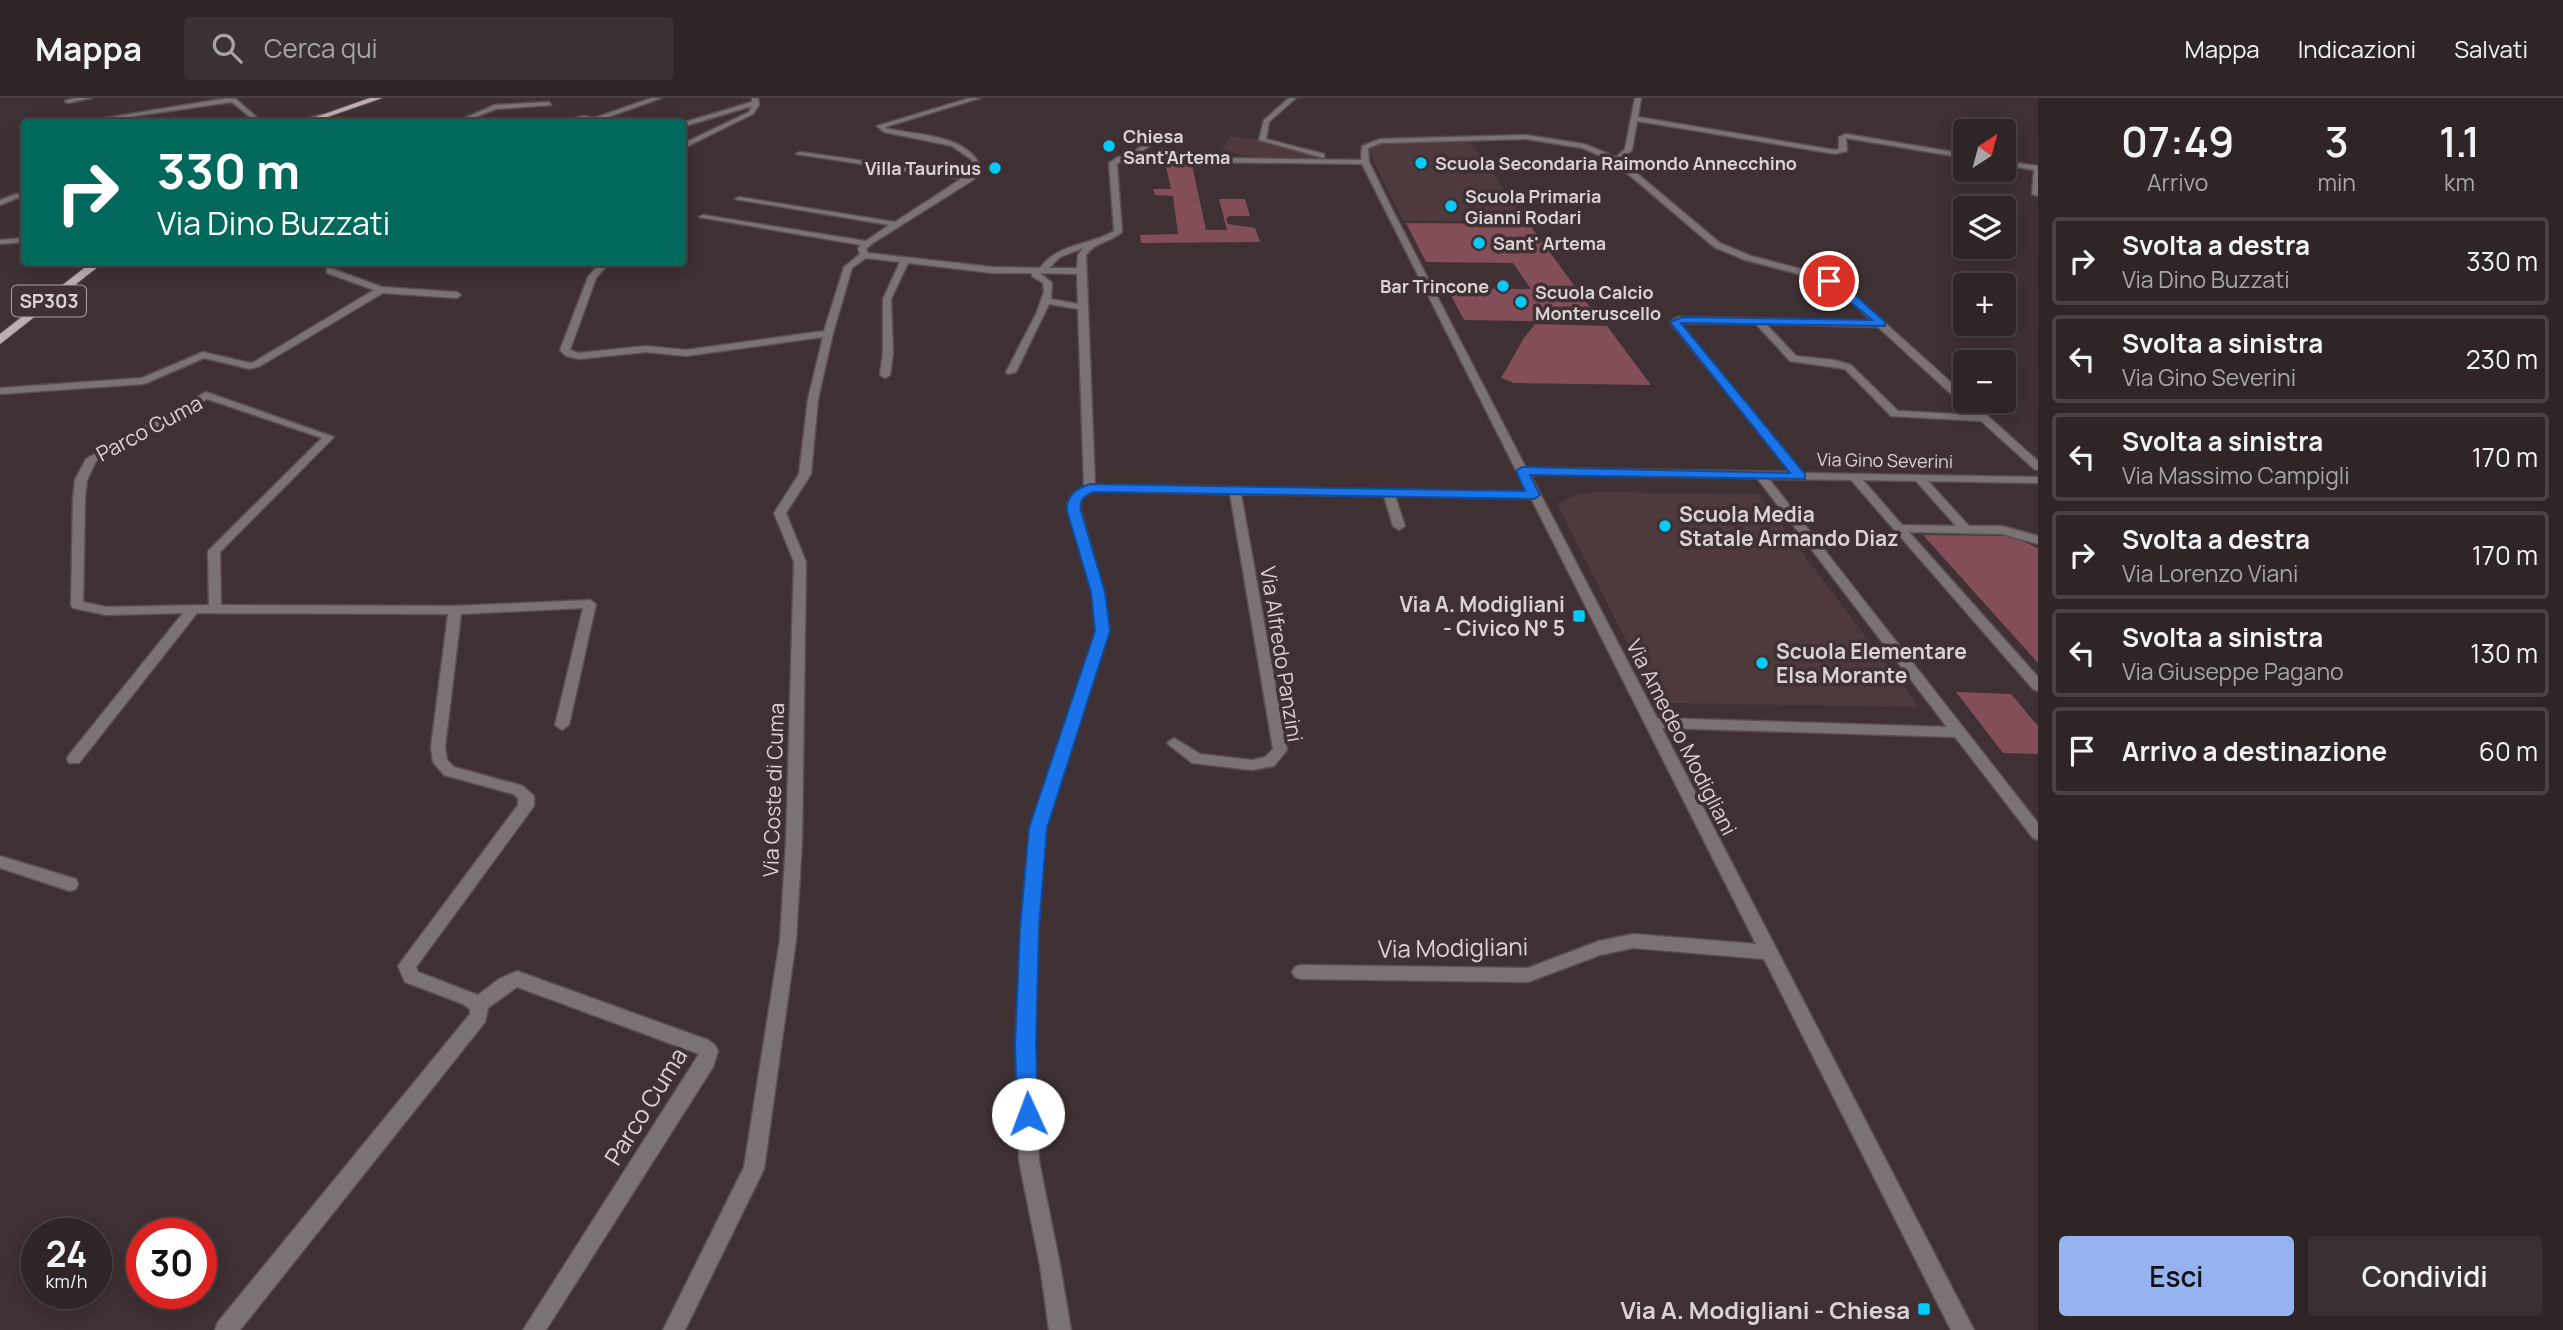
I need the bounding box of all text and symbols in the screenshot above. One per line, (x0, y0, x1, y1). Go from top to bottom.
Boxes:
search box (184, 17, 674, 80)
text: Mappa (35, 26, 142, 71)
icon: search (208, 29, 246, 67)
text: Cerca qui (264, 30, 378, 66)
text: Mappa (2184, 32, 2260, 65)
text: Indicazioni (2298, 32, 2416, 65)
text: Salvati (2454, 32, 2528, 65)
text: 07:49 (2121, 112, 2234, 170)
text: 3 (2325, 112, 2349, 170)
text: 1.1 (2439, 112, 2480, 170)
north arrow (1953, 119, 2016, 182)
map controls (1953, 119, 2016, 413)
place label: Chiesa Sant'Artema (1123, 124, 1230, 169)
text: 330 m (157, 137, 300, 204)
marker: Chiesa Sant'Artema (1101, 138, 1117, 154)
icon: right (42, 147, 133, 238)
place label: Scuola Secondaria Raimondo Annecchino (1435, 151, 1797, 175)
marker: Scuola Secondaria Raimondo Annecchino (1413, 155, 1429, 171)
place label: Villa Taurinus (865, 156, 981, 180)
marker: Villa Taurinus (987, 160, 1003, 176)
text: Arrivo (2147, 166, 2208, 198)
text: min (2317, 166, 2356, 198)
text: km (2444, 166, 2475, 198)
place label: Scuola Primaria Gianni Rodari (1465, 184, 1601, 229)
button: layers (1953, 196, 2016, 259)
marker: Scuola Primaria Gianni Rodari (1443, 198, 1459, 214)
text: Via Dino Buzzati (157, 201, 390, 245)
text: Svolta a destra (2122, 227, 2310, 263)
place label: Sant' Artema (1493, 231, 1606, 255)
marker: Sant' Artema (1471, 235, 1487, 251)
icon: right (2063, 242, 2101, 280)
text: 330 m (2466, 243, 2538, 279)
pin (1799, 251, 1859, 311)
icon: arrive (1810, 262, 1848, 300)
text: Via Dino Buzzati (2122, 263, 2290, 295)
button: + (1953, 273, 2016, 336)
place label: Bar Trincone (1380, 274, 1489, 298)
marker: Bar Trincone (1495, 278, 1511, 294)
place label: Scuola Calcio Monteruscello (1535, 280, 1661, 325)
road number: SP303 (12, 286, 86, 316)
marker: Scuola Calcio Monteruscello (1513, 294, 1529, 310)
text: Svolta a sinistra (2122, 325, 2323, 361)
icon: left (2063, 340, 2101, 378)
text: 230 m (2466, 341, 2538, 377)
button: − (1953, 350, 2016, 413)
text: Via Gino Severini (2122, 361, 2296, 393)
street label: Parco Cuma (91, 388, 207, 468)
text: Svolta a sinistra (2122, 423, 2323, 459)
icon: left (2063, 438, 2101, 476)
text: 170 m (2472, 439, 2538, 475)
street label: Via Gino Severini (1817, 447, 1953, 473)
text: Via Massimo Campigli (2122, 459, 2350, 491)
place label: Scuola Media Statale Armando Diaz (1679, 500, 1898, 552)
marker: Scuola Media Statale Armando Diaz (1657, 518, 1673, 534)
text: Svolta a destra (2122, 521, 2310, 557)
icon: right (2063, 536, 2101, 574)
text: 170 m (2472, 537, 2538, 573)
text: Via Lorenzo Viani (2122, 557, 2298, 589)
street label: Via Alfredo Panzini (1254, 564, 1310, 744)
place label: Via A. Modigliani - Civico N° 5 (1400, 590, 1565, 642)
marker: Via A. Modigliani - Civico N° 5 (1571, 608, 1587, 624)
text: Svolta a sinistra (2122, 619, 2323, 655)
street label: Via Amedeo Modigliani (1620, 634, 1744, 840)
icon: left (2063, 634, 2101, 672)
text: 130 m (2470, 635, 2538, 671)
place label: Scuola Elementare Elsa Morante (1776, 637, 1967, 689)
marker: Scuola Elementare Elsa Morante (1754, 655, 1770, 671)
text: Via Giuseppe Pagano (2122, 655, 2344, 687)
street label: Via Coste di Cuma (756, 702, 790, 878)
icon: arrive (2063, 732, 2101, 770)
text: Arrivo a destinazione (2122, 733, 2387, 769)
text: 60 m (2479, 733, 2538, 769)
street label: Via Modigliani (1377, 929, 1529, 965)
street label: Parco Cuma (596, 1041, 694, 1171)
position arrow (991, 1077, 1065, 1151)
speed limit sign: 30 (126, 1218, 217, 1309)
text: 24 (46, 1230, 87, 1278)
button: Esci (2059, 1236, 2294, 1316)
button: Condividi (2308, 1236, 2542, 1316)
text: km/h (46, 1269, 87, 1293)
place label: Via A. Modigliani - Chiesa (1620, 1293, 1910, 1326)
marker: Via A. Modigliani - Chiesa (1916, 1301, 1932, 1317)

